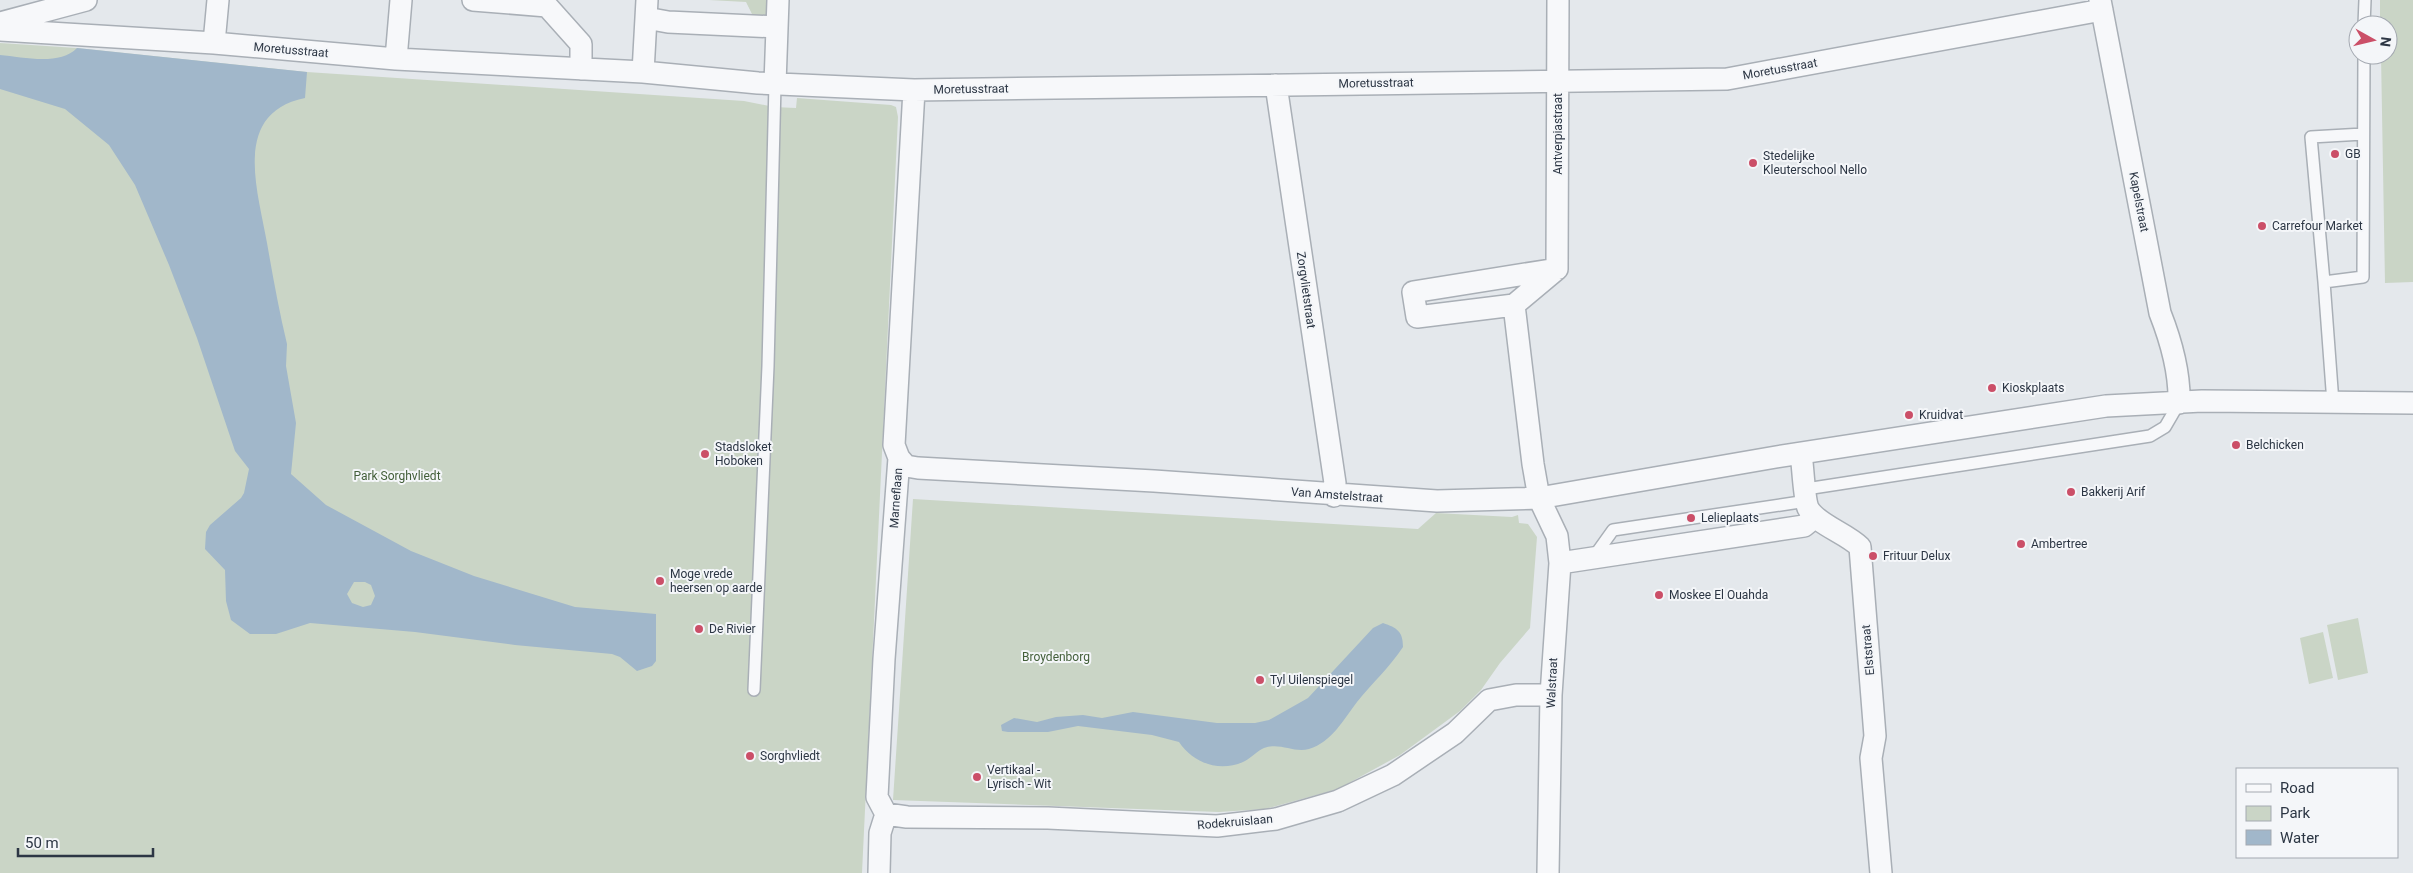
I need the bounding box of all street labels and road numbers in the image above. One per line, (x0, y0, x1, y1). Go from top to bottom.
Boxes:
street label: Moretusstraat (253, 40, 329, 60)
street label: Moretusstraat (1742, 56, 1818, 82)
street label: Moretusstraat (1338, 75, 1414, 91)
street label: Moretusstraat (933, 81, 1009, 97)
street label: Antverpiastraat (1551, 93, 1565, 175)
street label: Kapelstraat (2126, 171, 2152, 233)
street label: Zorgvlietstraat (1294, 251, 1318, 329)
street label: Marneflaan (887, 467, 905, 529)
street label: Van Amstelstraat (1291, 485, 1384, 505)
street label: Elststraat (1859, 624, 1877, 676)
street label: Walstraat (1544, 657, 1560, 709)
street label: Rodekruislaan (1197, 812, 1273, 832)

